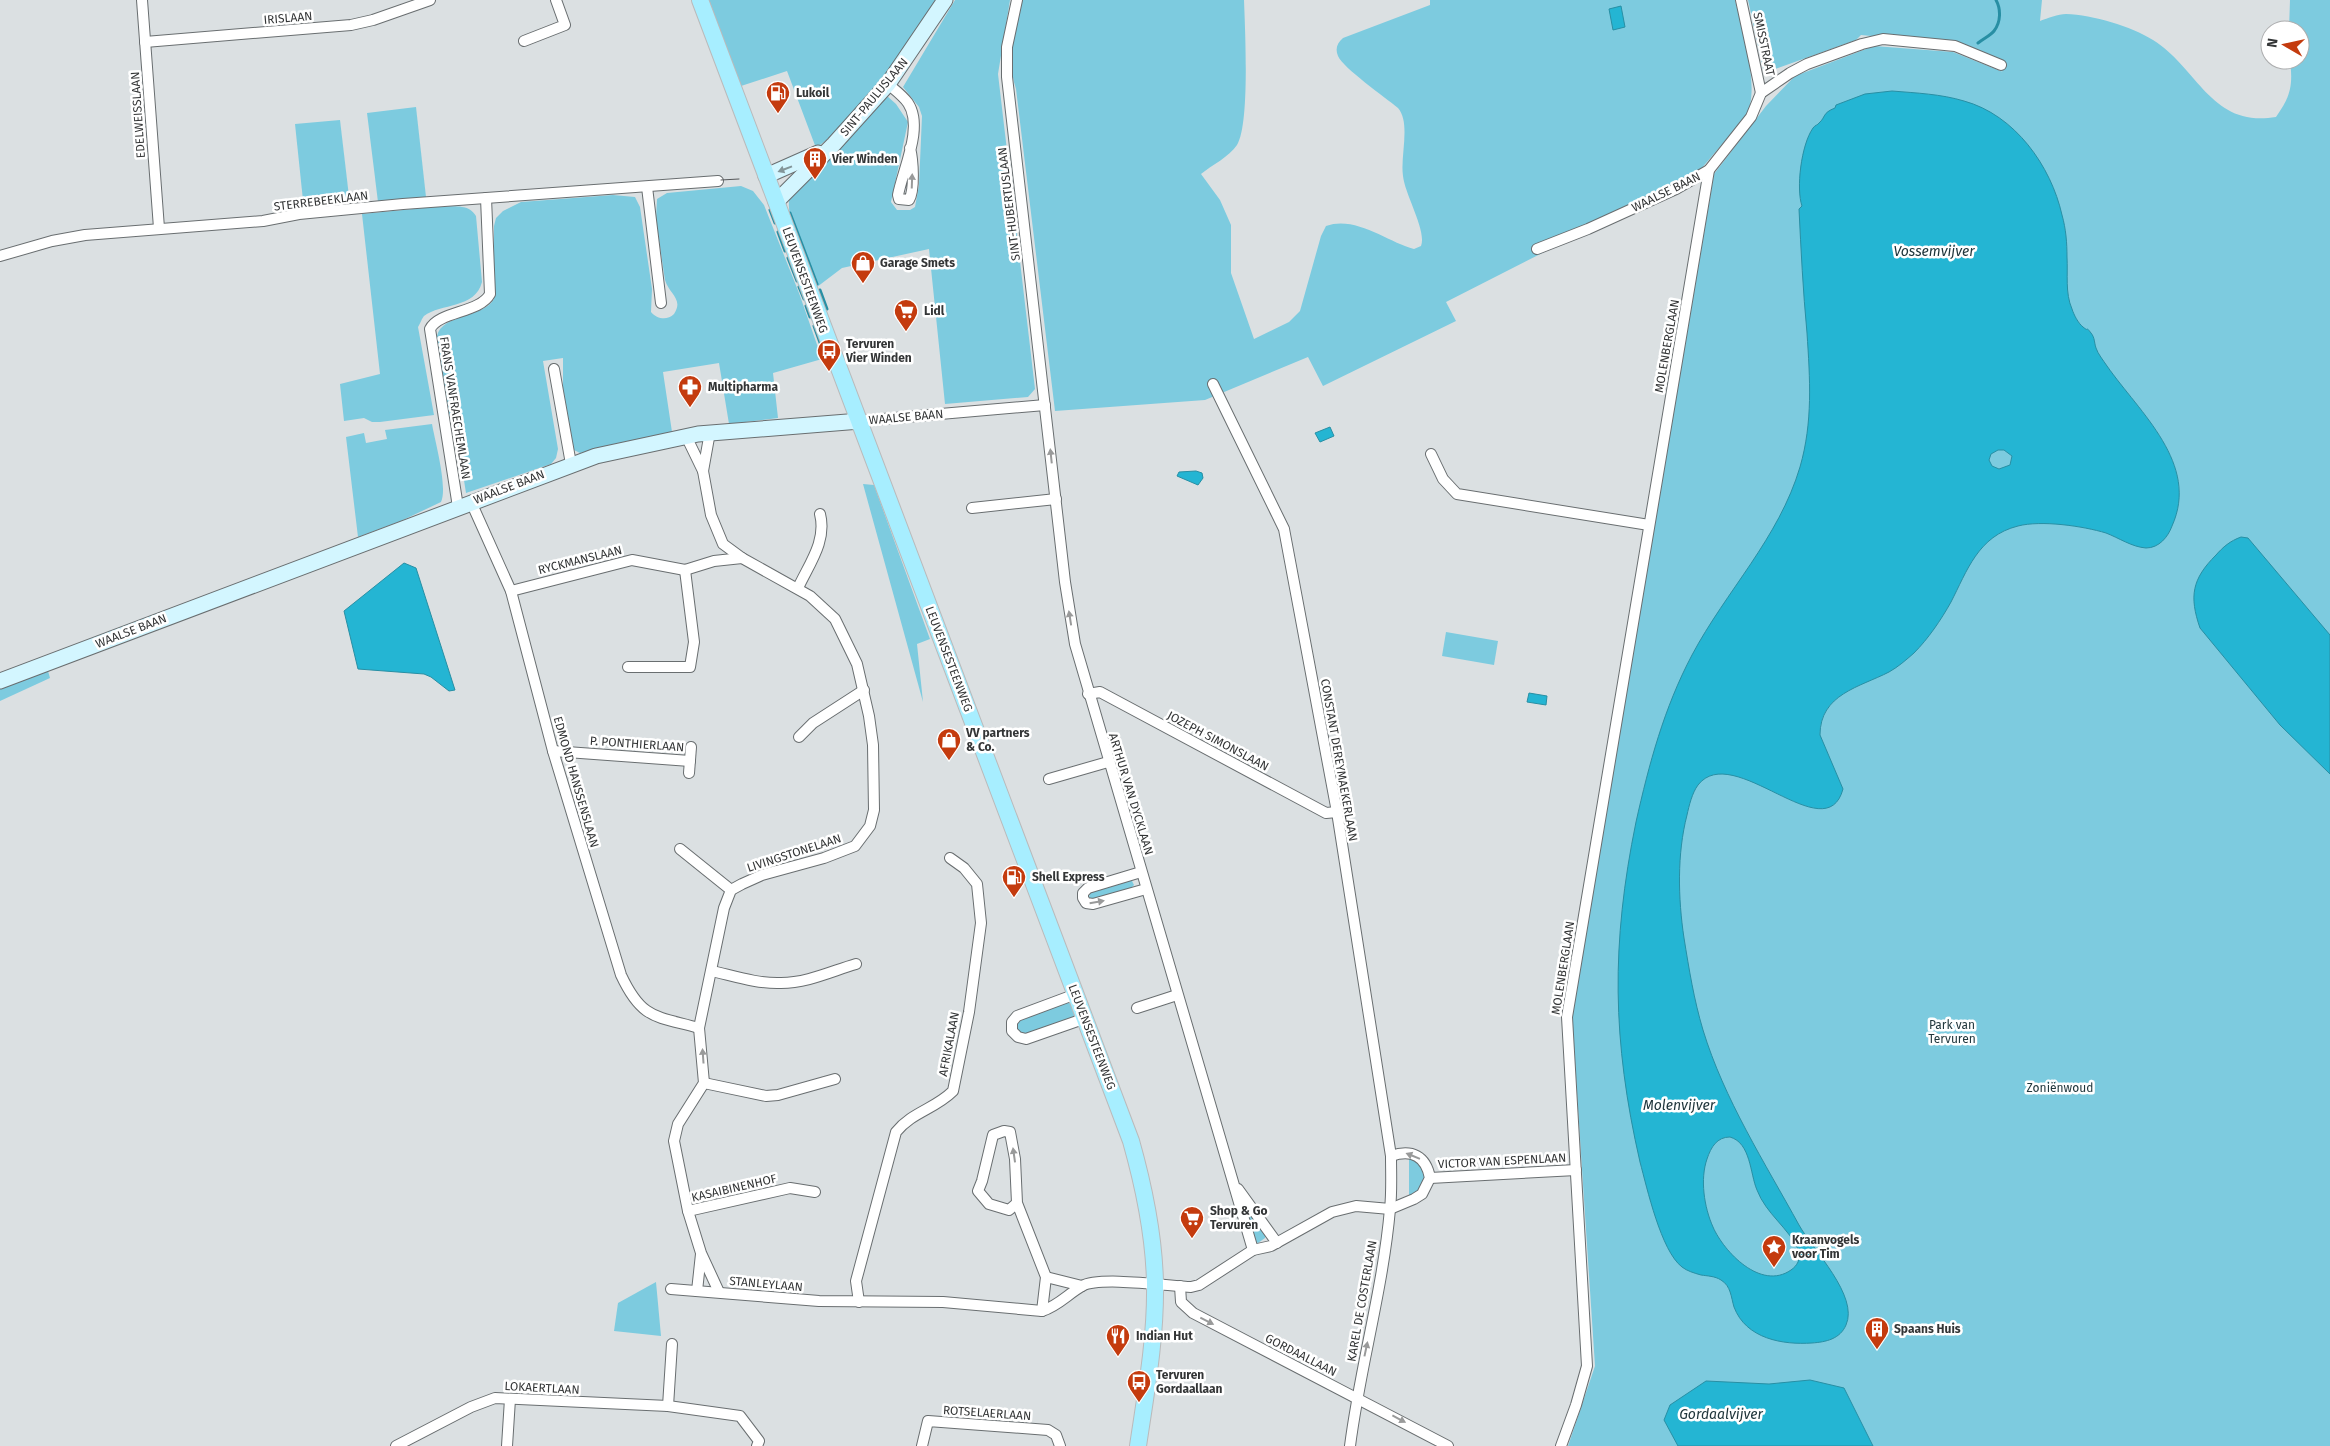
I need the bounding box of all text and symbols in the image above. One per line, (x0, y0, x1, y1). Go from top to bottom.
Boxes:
street label: IRISLAAN (263, 9, 313, 27)
street label: SMISSTRAAT (1750, 11, 1778, 78)
north arrow (2260, 20, 2310, 70)
text: N (2264, 37, 2282, 49)
street label: SINT-PAULUSLAAN (837, 55, 911, 139)
street label: EDELWEISSLAAN (128, 71, 148, 159)
fuel station icon: Lukoil (765, 80, 791, 114)
place label: Lukoil (796, 86, 830, 100)
building icon: Vier Winden (802, 146, 828, 180)
street label: SINT-HUBERTUSLAAN (995, 147, 1023, 261)
place label: Vier Winden (831, 152, 898, 166)
one-way arrow (777, 165, 792, 173)
street label: WAALSE BAAN (1629, 169, 1703, 215)
one-way arrow (908, 173, 916, 189)
street label: STERREBEEKLAAN (273, 188, 369, 214)
street label: LEUVENSESTEENWEG (779, 225, 831, 335)
water label: Vossemvijver (1893, 243, 1975, 260)
shop icon: Garage Smets (850, 250, 876, 284)
place label: Garage Smets (880, 256, 955, 270)
supermarket icon: Lidl (893, 298, 919, 332)
street label: MOLENBERGLAAN (1652, 298, 1682, 394)
place label: Lidl (924, 304, 945, 318)
street label: FRANS VANFRAECHEMLAAN (437, 336, 473, 480)
place label: Tervuren Vier Winden (845, 337, 912, 365)
bus stop icon: Tervuren Vier Winden (816, 338, 842, 372)
pharmacy icon: Multipharma (677, 374, 703, 408)
place label: Multipharma (708, 380, 778, 394)
street label: WAALSE BAAN (868, 407, 944, 427)
one-way arrow (1047, 448, 1055, 464)
street label: WAALSE BAAN (472, 467, 546, 507)
street label: RYCKMANSLAAN (537, 543, 623, 577)
street label: LEUVENSESTEENWEG (922, 604, 976, 714)
one-way arrow (1066, 609, 1074, 625)
street label: WAALSE BAAN (94, 611, 168, 651)
street label: CONSTANT DEREYMAEKERLAAN (1318, 678, 1360, 842)
street label: JOZEPH SIMONSLAAN (1165, 708, 1271, 774)
street label: EDMOND HANSSENSLAAN (551, 715, 601, 849)
place label: VV partners & Co. (965, 726, 1030, 754)
shop icon: VV partners & Co. (936, 727, 962, 761)
street label: ARTHUR VAN DYCKLAAN (1106, 731, 1156, 857)
street label: P. PONTHIERLAAN (589, 734, 685, 754)
street label: LIVINGSTONELAAN (745, 831, 843, 875)
fuel station icon: Shell Express (1001, 864, 1027, 898)
place label: Shell Express (1032, 870, 1105, 884)
one-way arrow (1089, 897, 1105, 905)
street label: MOLENBERGLAAN (1549, 920, 1577, 1016)
street label: LEUVENSESTEENWEG (1065, 982, 1119, 1092)
street label: AFRIKALAAN (936, 1011, 962, 1077)
park label: Park van Tervuren (1928, 1018, 1976, 1046)
one-way arrow (698, 1047, 706, 1063)
park label: Zoniënwoud (2027, 1081, 2093, 1095)
water label: Molenvijver (1643, 1097, 1716, 1114)
one-way arrow (1010, 1146, 1018, 1162)
one-way arrow (1406, 1151, 1420, 1159)
street label: VICTOR VAN ESPENLAAN (1437, 1151, 1567, 1171)
street label: KASAIBINENHOF (690, 1171, 778, 1205)
place label: Shop & Go Tervuren (1210, 1204, 1268, 1232)
supermarket icon: Shop & Go Tervuren (1179, 1205, 1205, 1239)
place label: Kraanvogels voor Tim (1791, 1233, 1860, 1261)
place icon: Kraanvogels voor Tim (1761, 1234, 1787, 1268)
street label: KAREL DE COSTERLAAN (1344, 1239, 1380, 1363)
street label: STANLEYLAAN (729, 1274, 803, 1294)
building icon: Spaans Huis (1864, 1316, 1890, 1350)
one-way arrow (1200, 1317, 1215, 1325)
place label: Spaans Huis (1894, 1322, 1961, 1336)
restaurant icon: Indian Hut (1105, 1323, 1131, 1357)
place label: Indian Hut (1136, 1329, 1193, 1343)
street label: GORDAALLAAN (1263, 1331, 1339, 1379)
one-way arrow (1362, 1341, 1370, 1356)
place label: Tervuren Gordaallaan (1156, 1368, 1223, 1396)
bus stop icon: Tervuren Gordaallaan (1126, 1369, 1152, 1403)
street label: LOKAERTLAAN (504, 1379, 580, 1397)
street label: ROTSELAERLAAN (942, 1403, 1032, 1423)
water label: Gordaalvijver (1679, 1406, 1764, 1423)
one-way arrow (1393, 1415, 1406, 1424)

